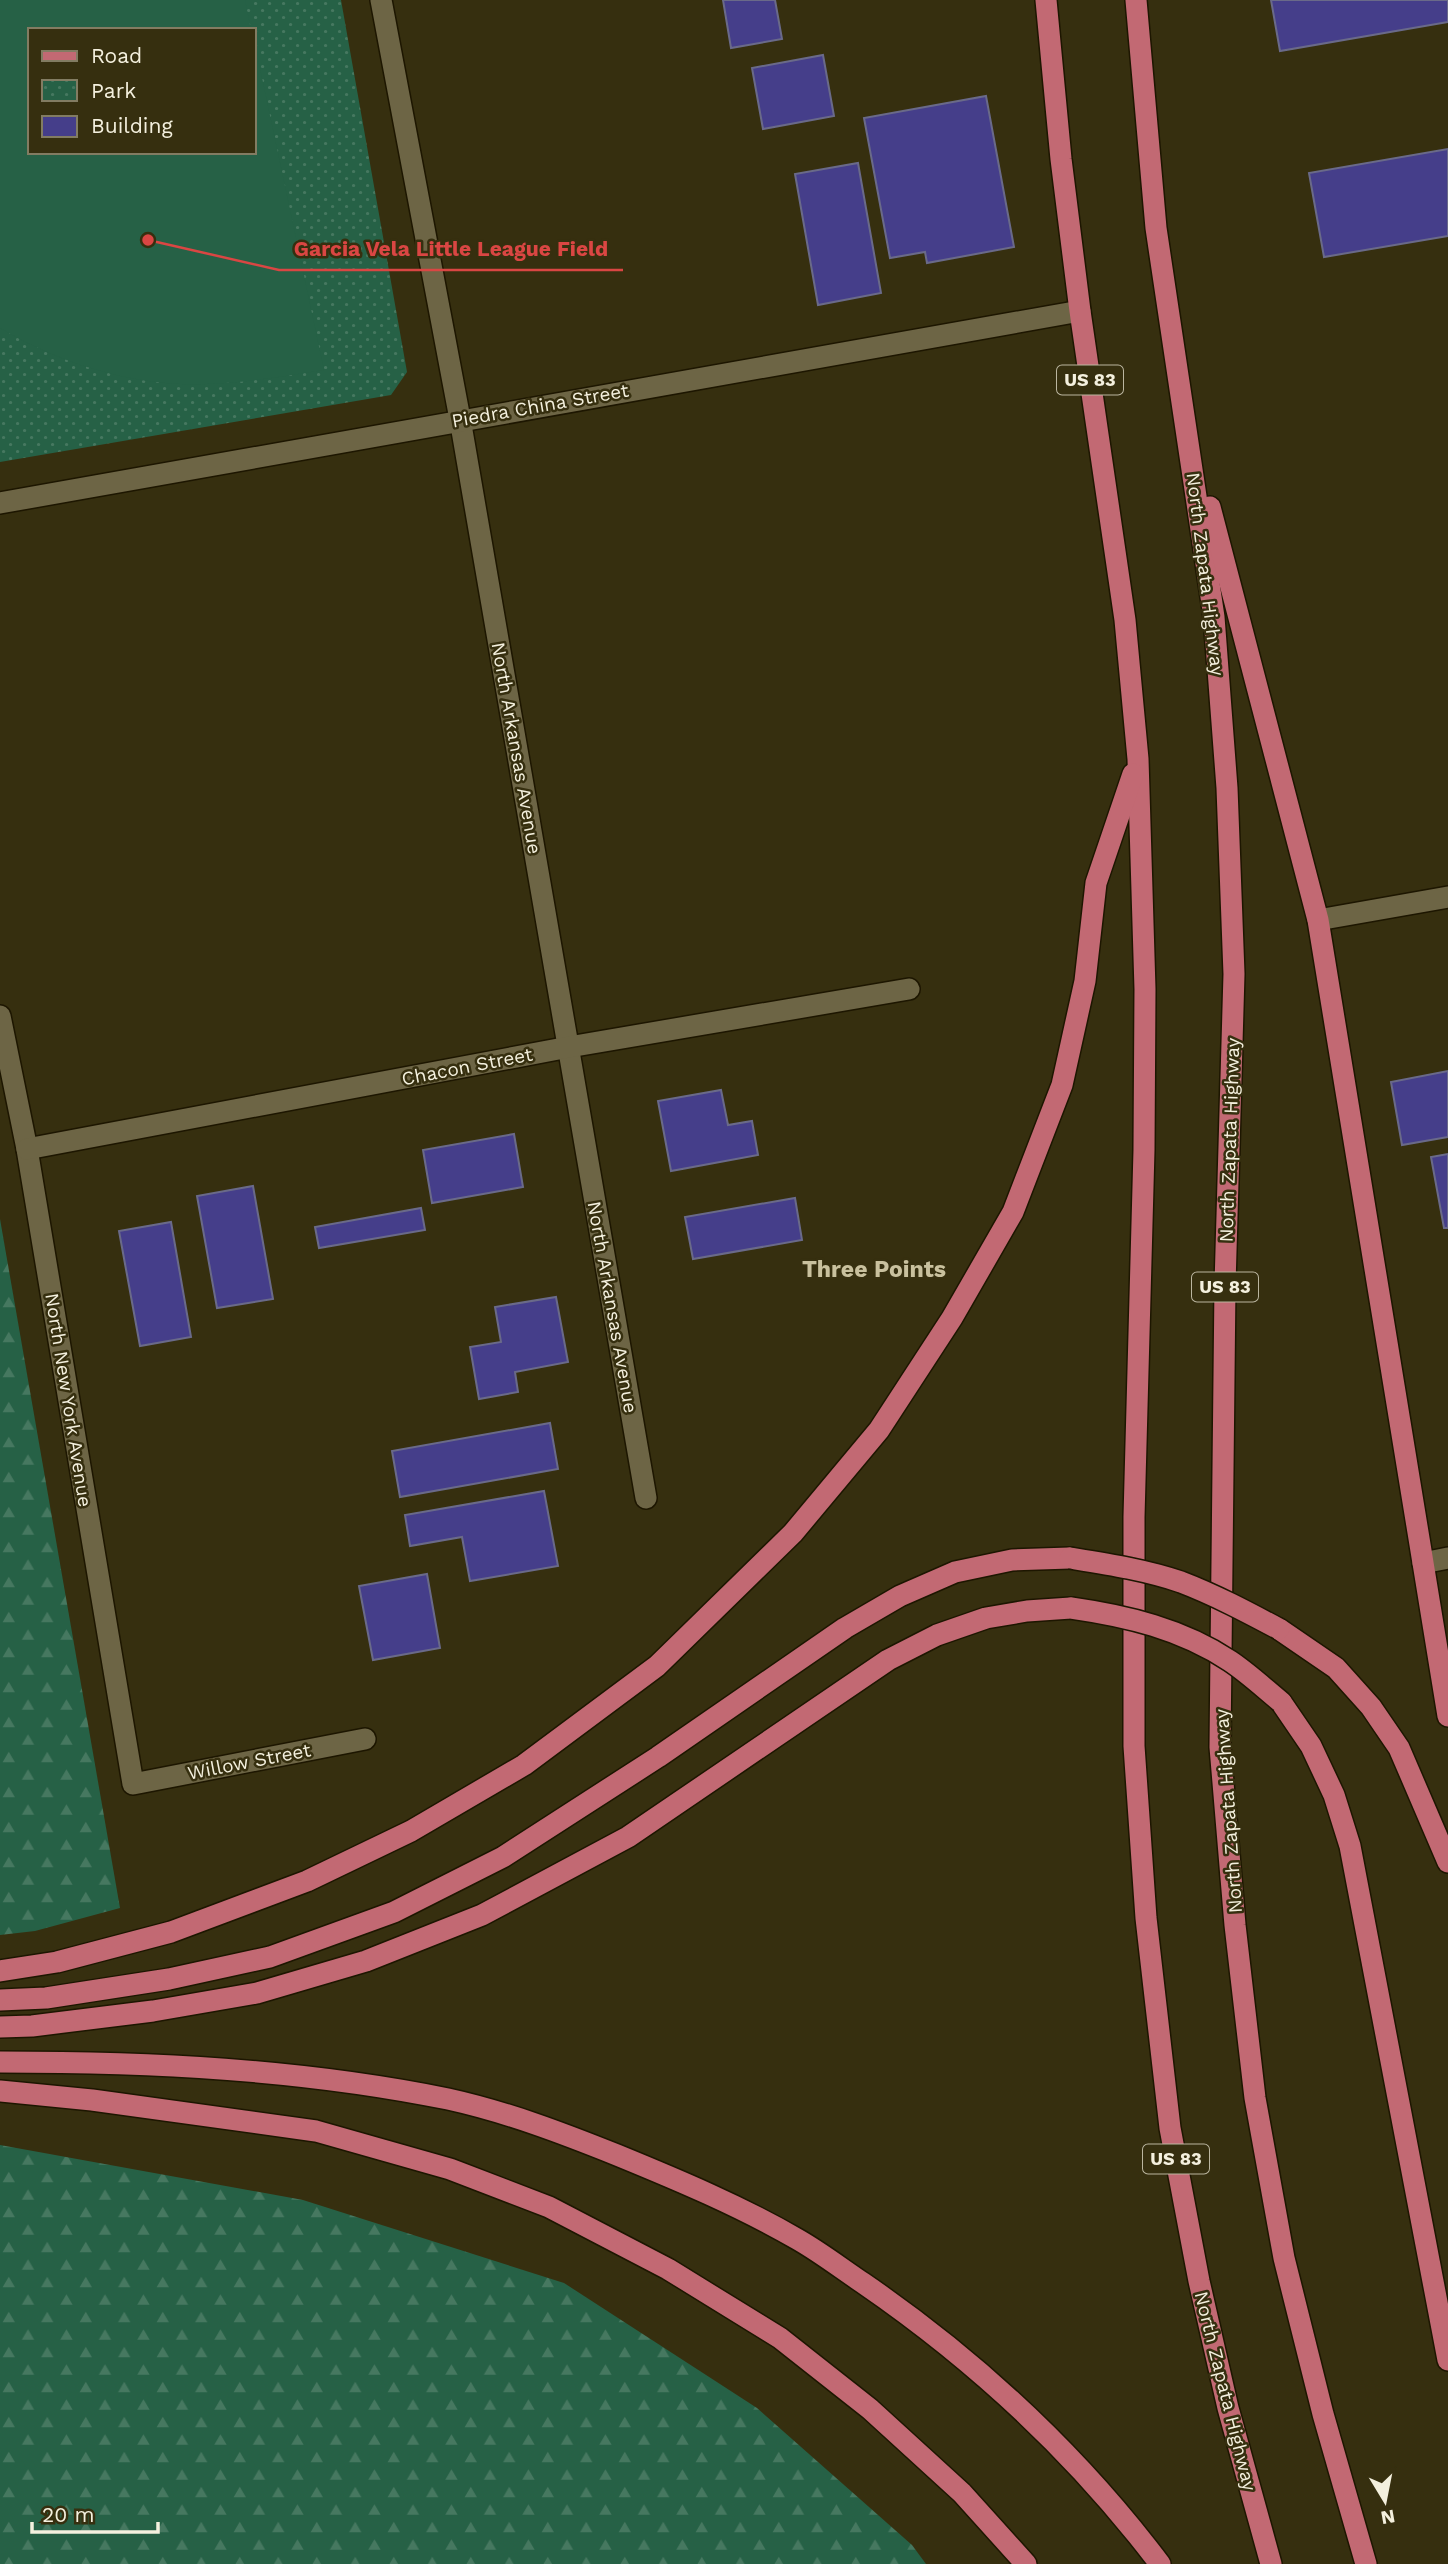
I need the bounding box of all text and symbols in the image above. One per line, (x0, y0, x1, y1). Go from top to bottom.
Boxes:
legend (28, 28, 256, 154)
text: Road (91, 43, 142, 68)
text: Park (91, 78, 136, 103)
text: Building (91, 113, 173, 138)
callout: Garcia Vela Little League Field (279, 228, 623, 270)
text: Garcia Vela Little League Field (294, 236, 608, 261)
road number: US 83 (1057, 366, 1123, 394)
street label: Piedra China Street (450, 379, 630, 432)
street label: North Zapata Highway (1182, 471, 1229, 677)
street label: North Arkansas Avenue (487, 640, 546, 856)
street label: North Zapata Highway (1214, 1037, 1245, 1243)
street label: Chacon Street (400, 1043, 535, 1090)
street label: North Arkansas Avenue (583, 1199, 642, 1415)
district label: Three Points (802, 1256, 946, 1283)
road number: US 83 (1192, 1272, 1258, 1302)
street label: North New York Avenue (40, 1292, 97, 1509)
street label: North Zapata Highway (1210, 1708, 1247, 1914)
street label: Willow Street (185, 1738, 313, 1785)
road number: US 83 (1143, 2144, 1209, 2174)
street label: North Zapata Highway (1190, 2289, 1261, 2493)
north arrow (1350, 2466, 1420, 2536)
scale bar (32, 2490, 158, 2534)
text: 20 m (42, 2502, 94, 2527)
text: N (1379, 2505, 1397, 2530)

